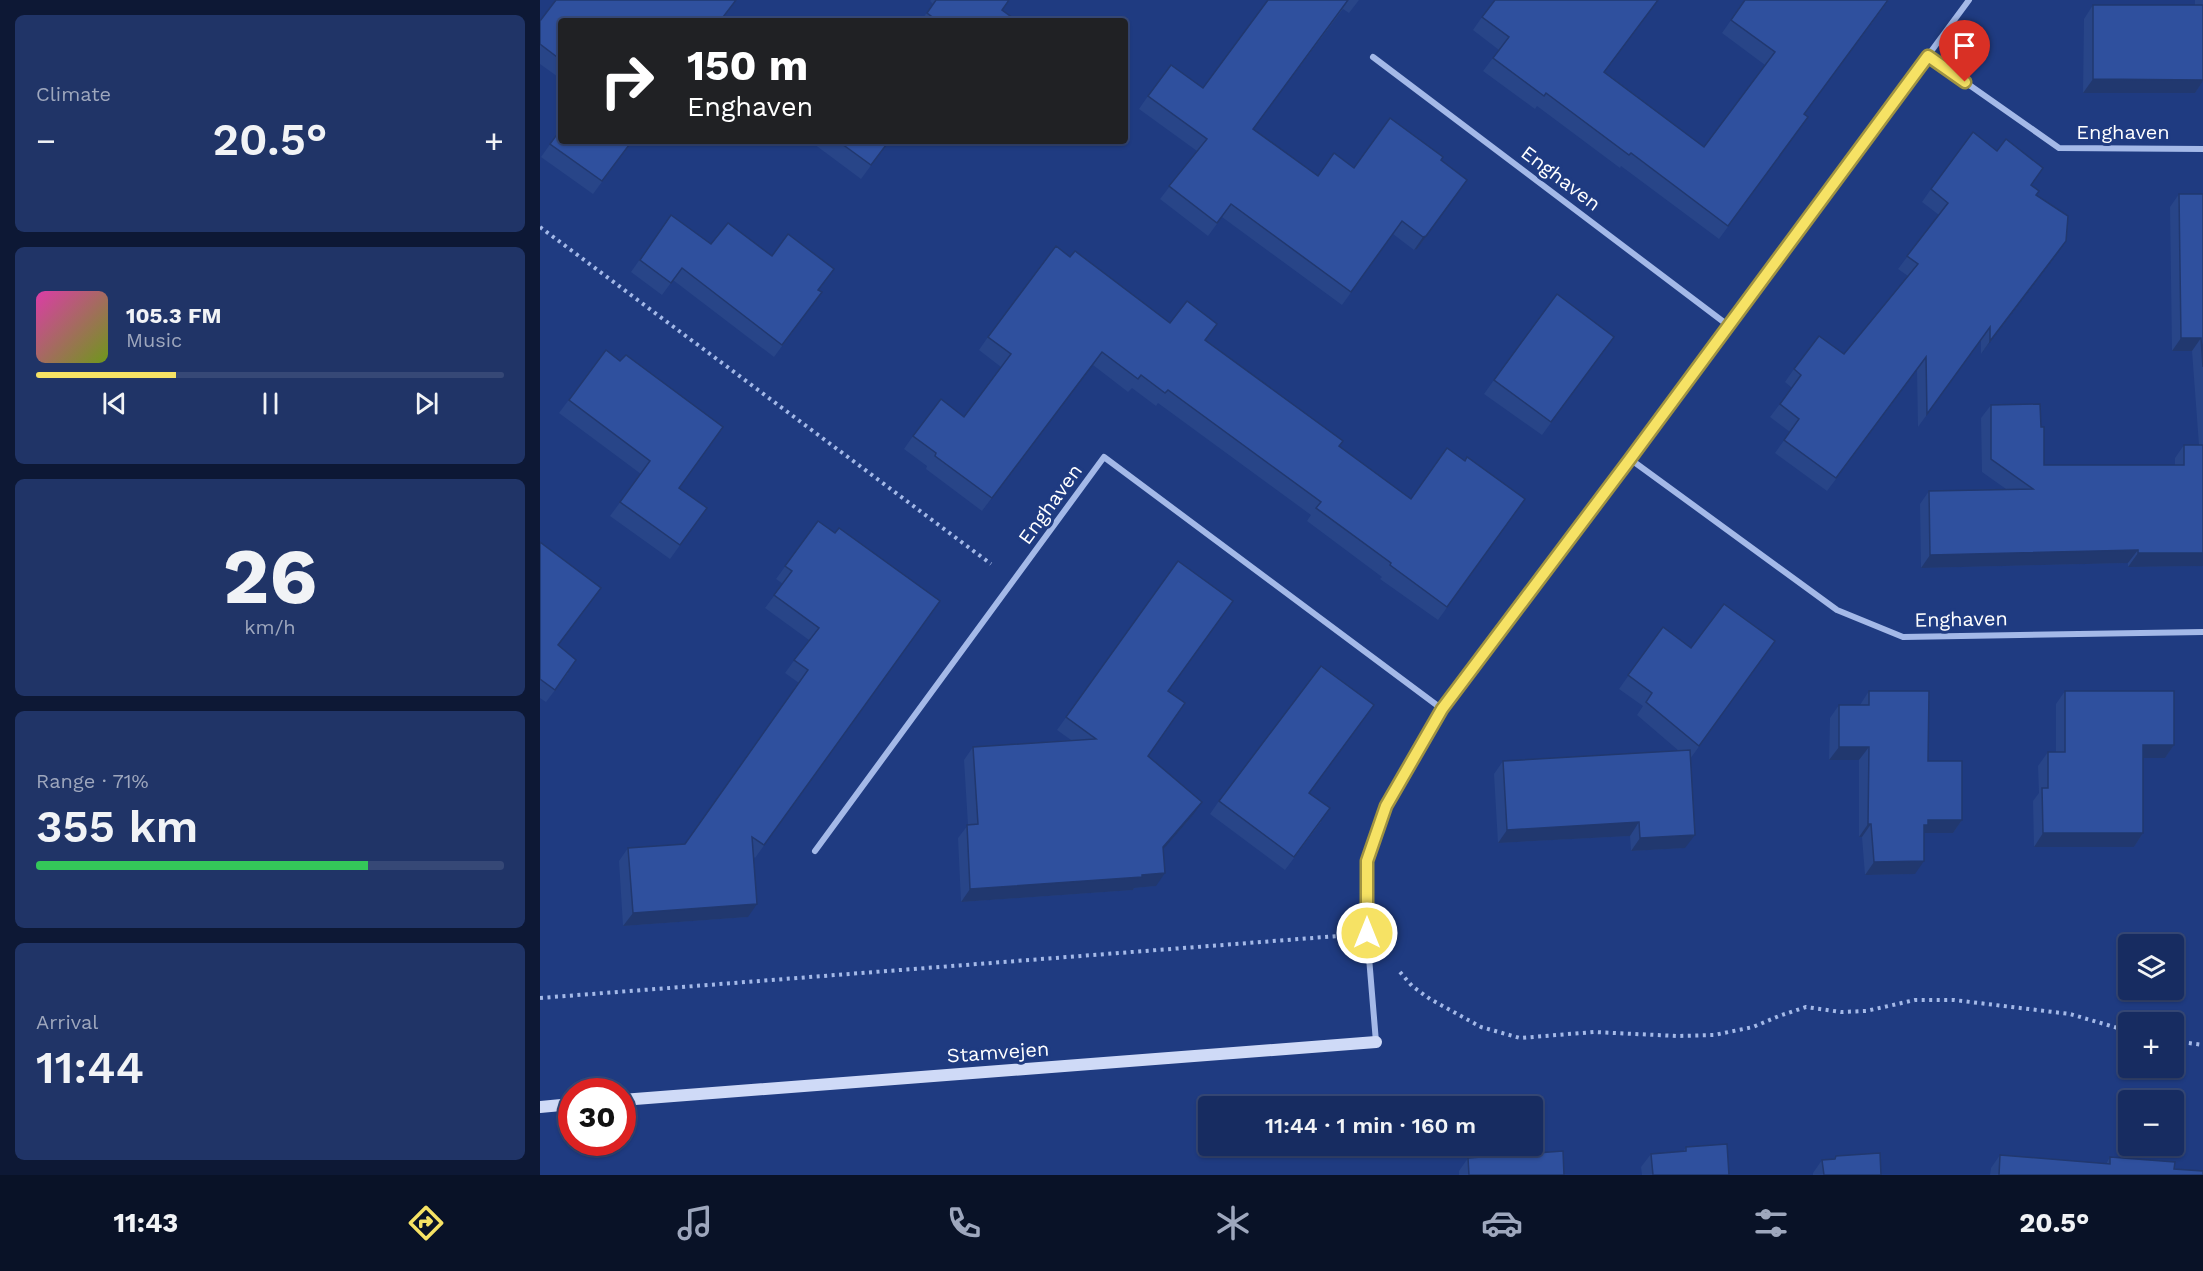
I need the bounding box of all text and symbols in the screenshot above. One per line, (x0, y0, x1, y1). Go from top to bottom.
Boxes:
pin (1939, 20, 1990, 82)
icon: arrive (1948, 29, 1981, 62)
text: 150 m (687, 41, 808, 90)
icon: right (588, 42, 666, 120)
text: Climate (36, 82, 111, 106)
text: Enghaven (687, 91, 813, 123)
text: 20.5° (212, 113, 328, 166)
street label: Enghaven (2076, 120, 2170, 144)
text: − (36, 121, 56, 160)
text: + (484, 121, 504, 160)
street label: Enghaven (1516, 140, 1606, 216)
text: 105.3 FM (126, 303, 222, 328)
text: Music (126, 328, 182, 352)
icon: previous (98, 387, 131, 420)
icon: pause (254, 387, 287, 420)
icon: next (410, 387, 443, 420)
street label: Enghaven (1013, 459, 1087, 549)
text: 26 (223, 530, 317, 622)
street label: Enghaven (1914, 606, 2008, 632)
text: km/h (244, 615, 296, 639)
text: Range · 71% (36, 769, 149, 793)
text: 355 km (36, 800, 198, 853)
position arrow (1335, 901, 1399, 965)
map controls (2118, 934, 2184, 1156)
button: layers (2118, 934, 2184, 1000)
text: Arrival (36, 1010, 98, 1034)
button: + (2118, 1012, 2184, 1078)
street label: Stamvejen (946, 1036, 1050, 1068)
text: 11:44 (36, 1041, 144, 1094)
speed limit sign: 30 (558, 1078, 636, 1156)
button: − (2118, 1090, 2184, 1156)
text: 11:44 · 1 min · 160 m (1265, 1113, 1476, 1138)
icon: directions (405, 1202, 447, 1244)
icon: music (674, 1202, 716, 1244)
icon: phone (943, 1202, 985, 1244)
icon: climate (1212, 1202, 1254, 1244)
icon: car (1481, 1202, 1523, 1244)
icon: filters (1750, 1202, 1792, 1244)
text: 11:43 (113, 1207, 178, 1239)
text: 20.5° (2019, 1207, 2089, 1239)

